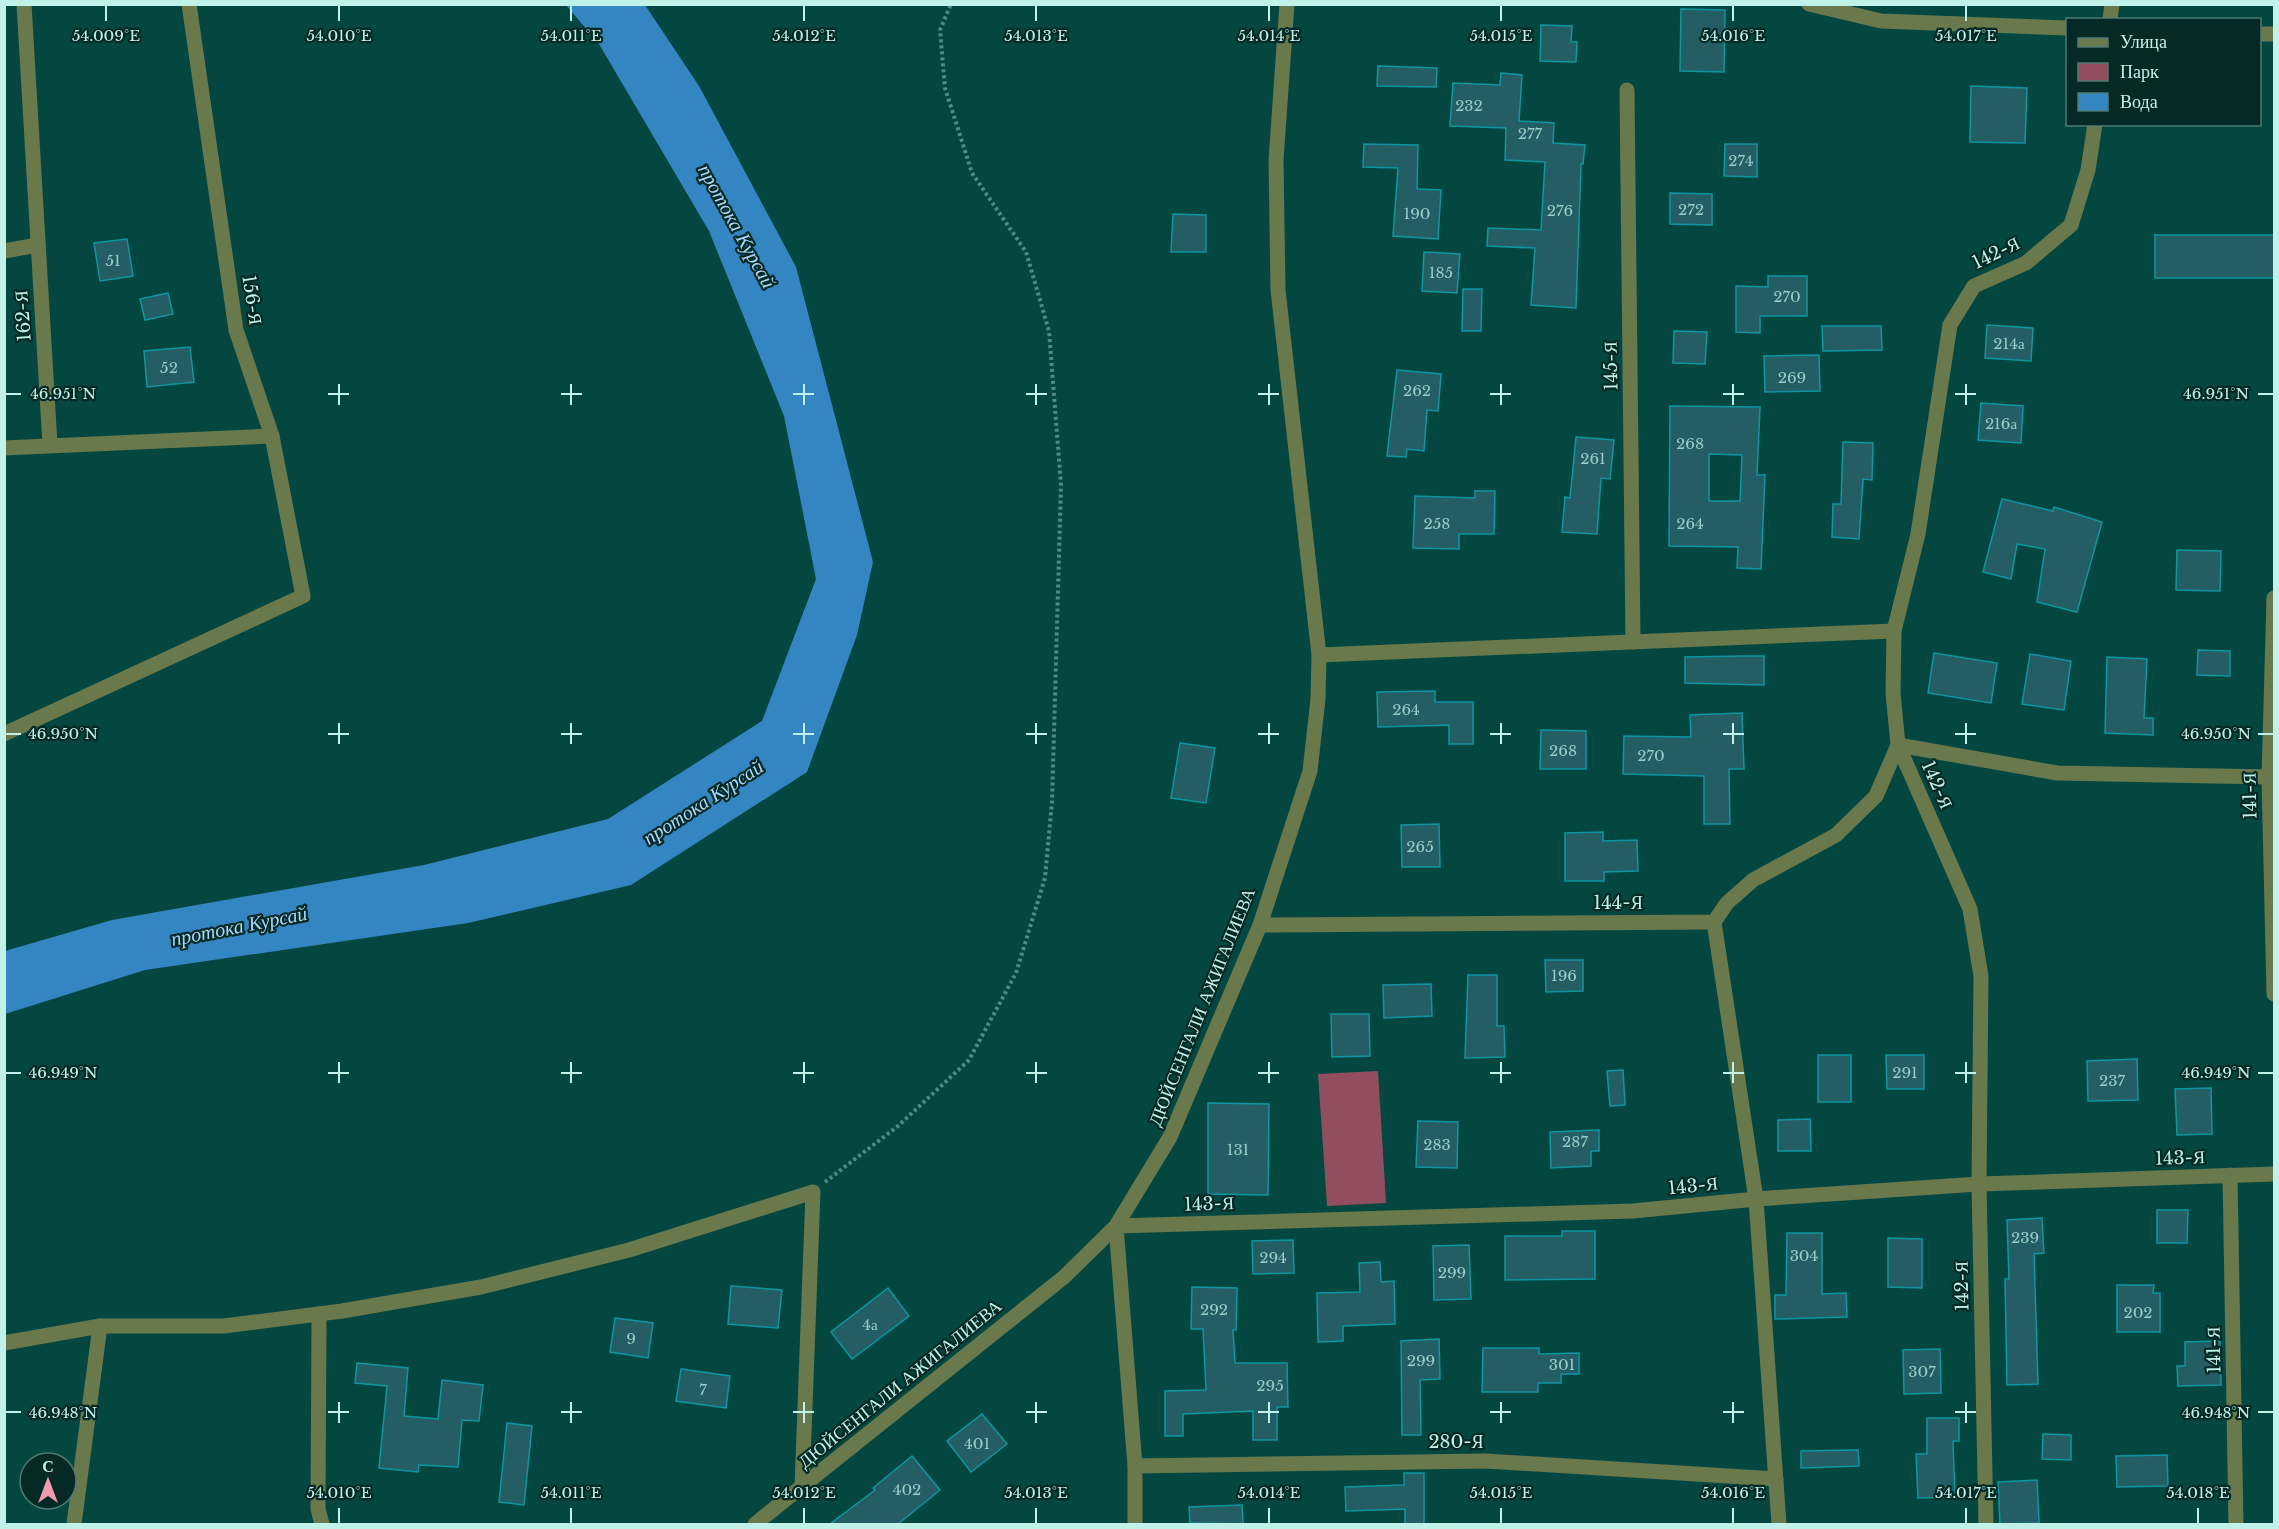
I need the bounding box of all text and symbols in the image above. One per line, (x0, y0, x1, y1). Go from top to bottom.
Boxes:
legend (2066, 18, 2261, 126)
text: 54.009°E (72, 26, 140, 45)
text: 54.010°E (306, 26, 372, 45)
text: 54.011°E (540, 26, 602, 45)
text: 54.012°E (772, 26, 836, 45)
text: 54.013°E (1004, 26, 1068, 45)
text: 54.014°E (1238, 26, 1301, 45)
text: 54.015°E (1470, 26, 1533, 45)
text: 54.016°E (1701, 26, 1765, 45)
text: 54.017°E (1935, 26, 1997, 45)
text: Улица (2120, 31, 2167, 53)
text: Парк (2120, 61, 2159, 83)
text: Вода (2120, 91, 2158, 113)
house number: 232 (1455, 96, 1483, 115)
house number: 277 (1518, 124, 1543, 143)
house number: 274 (1728, 151, 1754, 170)
water label: протока Курсай (693, 160, 781, 292)
house number: 272 (1678, 200, 1704, 219)
house number: 276 (1547, 201, 1573, 220)
house number: 190 (1403, 204, 1431, 223)
street label: 142-Я (1969, 232, 2023, 274)
house number: 51 (105, 251, 121, 270)
house number: 185 (1429, 263, 1453, 282)
street label: 156-Я (237, 274, 267, 326)
house number: 270 (1773, 287, 1801, 306)
street label: 162-Я (10, 290, 36, 342)
house number: 214а (1993, 334, 2025, 353)
street label: 145-Я (1600, 341, 1622, 391)
house number: 52 (160, 358, 178, 377)
house number: 269 (1778, 368, 1806, 387)
house number: 262 (1403, 381, 1431, 400)
text: 46.951°N (30, 384, 96, 403)
text: 46.951°N (2183, 384, 2249, 403)
house number: 216а (1985, 414, 2017, 433)
house number: 268 (1676, 434, 1704, 453)
house number: 261 (1580, 449, 1606, 468)
house number: 258 (1424, 514, 1450, 533)
house number: 264 (1676, 514, 1704, 533)
house number: 264 (1392, 700, 1420, 719)
text: 46.950°N (28, 724, 98, 743)
text: 46.950°N (2181, 724, 2251, 743)
house number: 268 (1549, 741, 1577, 760)
house number: 270 (1637, 746, 1665, 765)
water label: протока Курсай (639, 754, 767, 850)
street label: 142-Я (1917, 758, 1957, 812)
street label: 141-Я (2239, 772, 2261, 820)
house number: 265 (1406, 837, 1434, 856)
street label: ДЮЙСЕНГАЛИ АЖИГАЛИЕВА (1144, 885, 1260, 1129)
street label: 144-Я (1593, 892, 1643, 914)
water label: протока Курсай (169, 901, 309, 951)
house number: 196 (1551, 966, 1577, 985)
text: 46.949°N (28, 1063, 98, 1082)
house number: 291 (1892, 1063, 1918, 1082)
text: 46.949°N (2181, 1063, 2251, 1082)
house number: 237 (2099, 1071, 2125, 1090)
house number: 287 (1562, 1132, 1588, 1151)
house number: 283 (1423, 1135, 1451, 1154)
house number: 131 (1227, 1140, 1249, 1159)
street label: 143-Я (2155, 1146, 2205, 1170)
street label: 143-Я (1667, 1172, 1719, 1200)
street label: 143-Я (1184, 1192, 1234, 1216)
house number: 239 (2011, 1228, 2039, 1247)
house number: 304 (1790, 1246, 1818, 1265)
house number: 294 (1259, 1248, 1287, 1267)
street label: 142-Я (1951, 1261, 1973, 1311)
house number: 299 (1438, 1263, 1466, 1282)
street label: ДЮЙСЕНГАЛИ АЖИГАЛИЕВА (794, 1295, 1006, 1473)
house number: 292 (1200, 1300, 1228, 1319)
house number: 202 (2123, 1303, 2153, 1322)
house number: 4а (862, 1315, 878, 1334)
street label: 141-Я (2203, 1326, 2225, 1374)
house number: 9 (626, 1329, 636, 1348)
house number: 299 (1407, 1351, 1435, 1370)
house number: 301 (1549, 1355, 1575, 1374)
house number: 307 (1908, 1362, 1936, 1381)
house number: 295 (1256, 1376, 1284, 1395)
house number: 7 (699, 1380, 707, 1399)
text: 46.948°N (29, 1403, 97, 1422)
text: 46.948°N (2182, 1403, 2250, 1422)
street label: 280-Я (1428, 1431, 1484, 1453)
house number: 401 (964, 1434, 990, 1453)
north arrow (18, 1451, 78, 1511)
text: С (42, 1456, 54, 1476)
house number: 402 (893, 1480, 921, 1499)
text: 54.010°E (306, 1483, 372, 1502)
text: 54.011°E (540, 1483, 602, 1502)
text: 54.012°E (772, 1483, 836, 1502)
text: 54.013°E (1004, 1483, 1068, 1502)
text: 54.014°E (1238, 1483, 1301, 1502)
text: 54.015°E (1470, 1483, 1533, 1502)
text: 54.016°E (1701, 1483, 1765, 1502)
text: 54.017°E (1935, 1483, 1997, 1502)
text: 54.018°E (2166, 1483, 2230, 1502)

